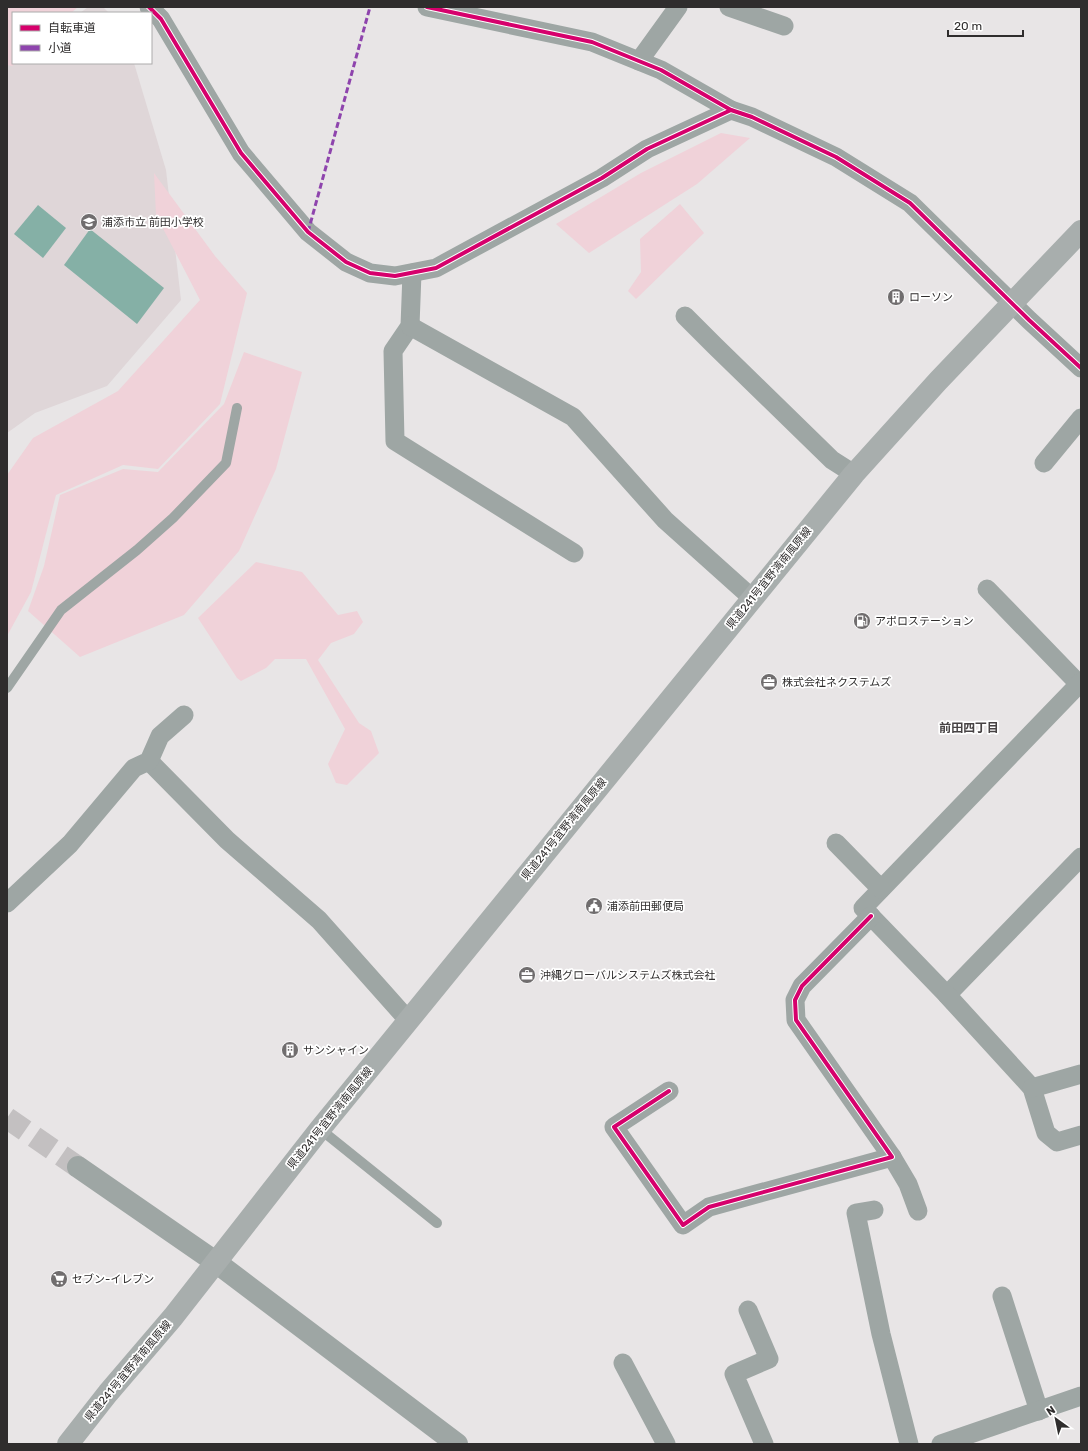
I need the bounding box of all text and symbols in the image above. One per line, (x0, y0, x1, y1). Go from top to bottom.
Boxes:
legend (12, 12, 152, 64)
scale bar (948, 12, 1023, 38)
text: 20 m (954, 19, 982, 33)
text: 自転車道 (48, 21, 96, 35)
text: 小道 (48, 41, 72, 55)
school or university icon: 浦添市立 前田小学校 (79, 212, 99, 232)
place label: 浦添市立 前田小学校 (102, 216, 204, 229)
building icon: ローソン (886, 287, 906, 307)
place label: ローソン (909, 291, 953, 304)
street label: 県道241号宜野湾南風原線 (724, 524, 814, 632)
fuel station icon: アポロステーション (852, 611, 872, 631)
place label: アポロステーション (875, 615, 974, 628)
office icon: 株式会社ネクステムズ (759, 672, 779, 692)
place label: 株式会社ネクステムズ (782, 676, 891, 689)
district label: 前田四丁目 (939, 721, 999, 735)
street label: 県道241号宜野湾南風原線 (519, 775, 609, 883)
public building icon: 浦添前田郵便局 (584, 896, 604, 916)
place label: 浦添前田郵便局 (607, 900, 684, 913)
office icon: 沖縄グローバルシステムズ株式会社 (517, 965, 537, 985)
place label: 沖縄グローバルシステムズ株式会社 (540, 969, 716, 982)
building icon: サンシャイン (280, 1040, 300, 1060)
place label: サンシャイン (303, 1044, 369, 1057)
street label: 県道241号宜野湾南風原線 (285, 1064, 375, 1172)
supermarket icon: セブン-イレブン (49, 1269, 69, 1289)
place label: セブン-イレブン (72, 1273, 154, 1286)
street label: 県道241号宜野湾南風原線 (82, 1318, 174, 1424)
north arrow (1036, 1399, 1076, 1439)
text: N (1044, 1403, 1058, 1419)

